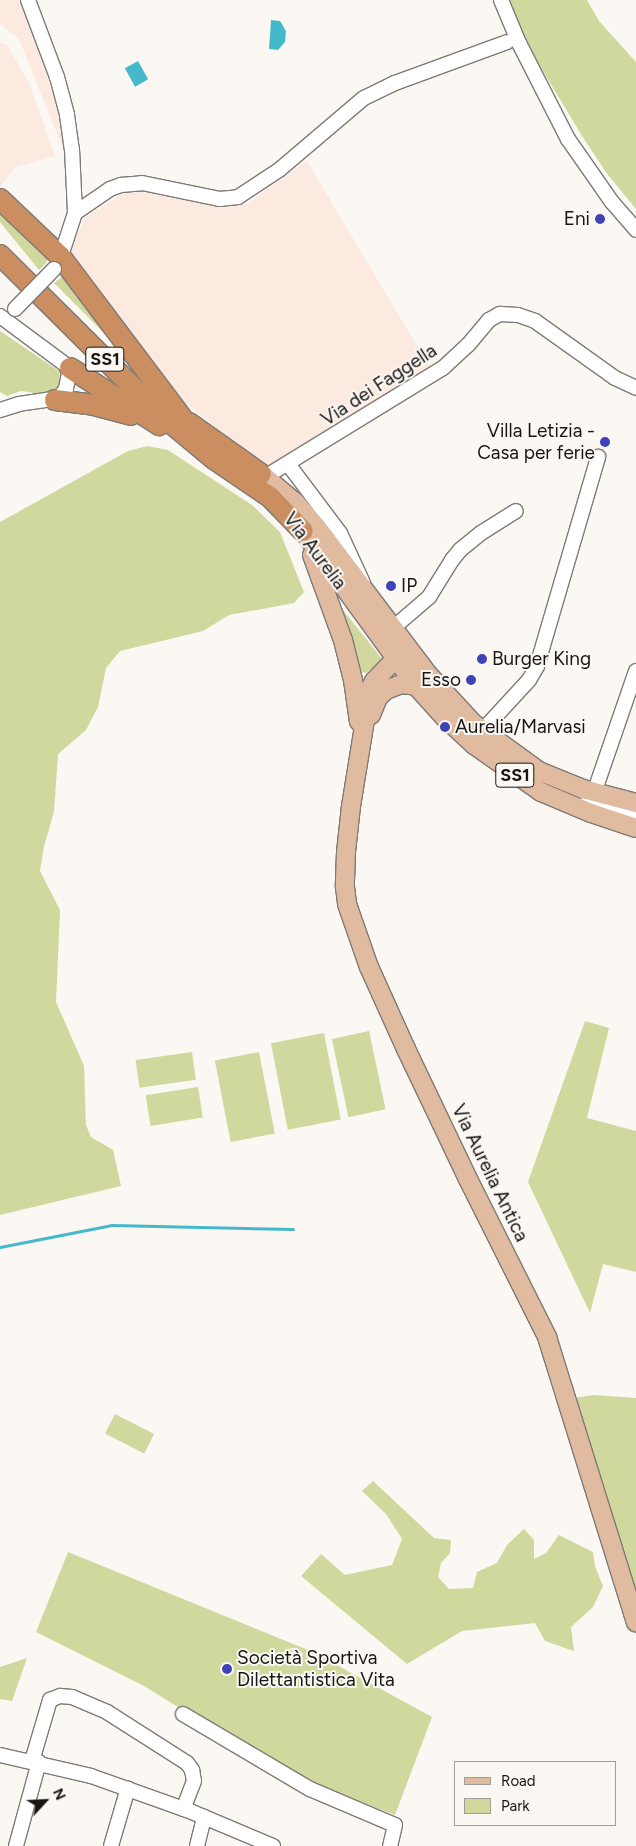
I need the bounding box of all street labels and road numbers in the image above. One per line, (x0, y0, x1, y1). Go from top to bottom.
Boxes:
street label: Via dei Faggella (317, 339, 441, 431)
road number: SS1 (85, 344, 125, 374)
street label: Via Aurelia (279, 508, 351, 594)
road number: SS1 (495, 760, 535, 790)
street label: Via Aurelia Antica (447, 1100, 533, 1246)

